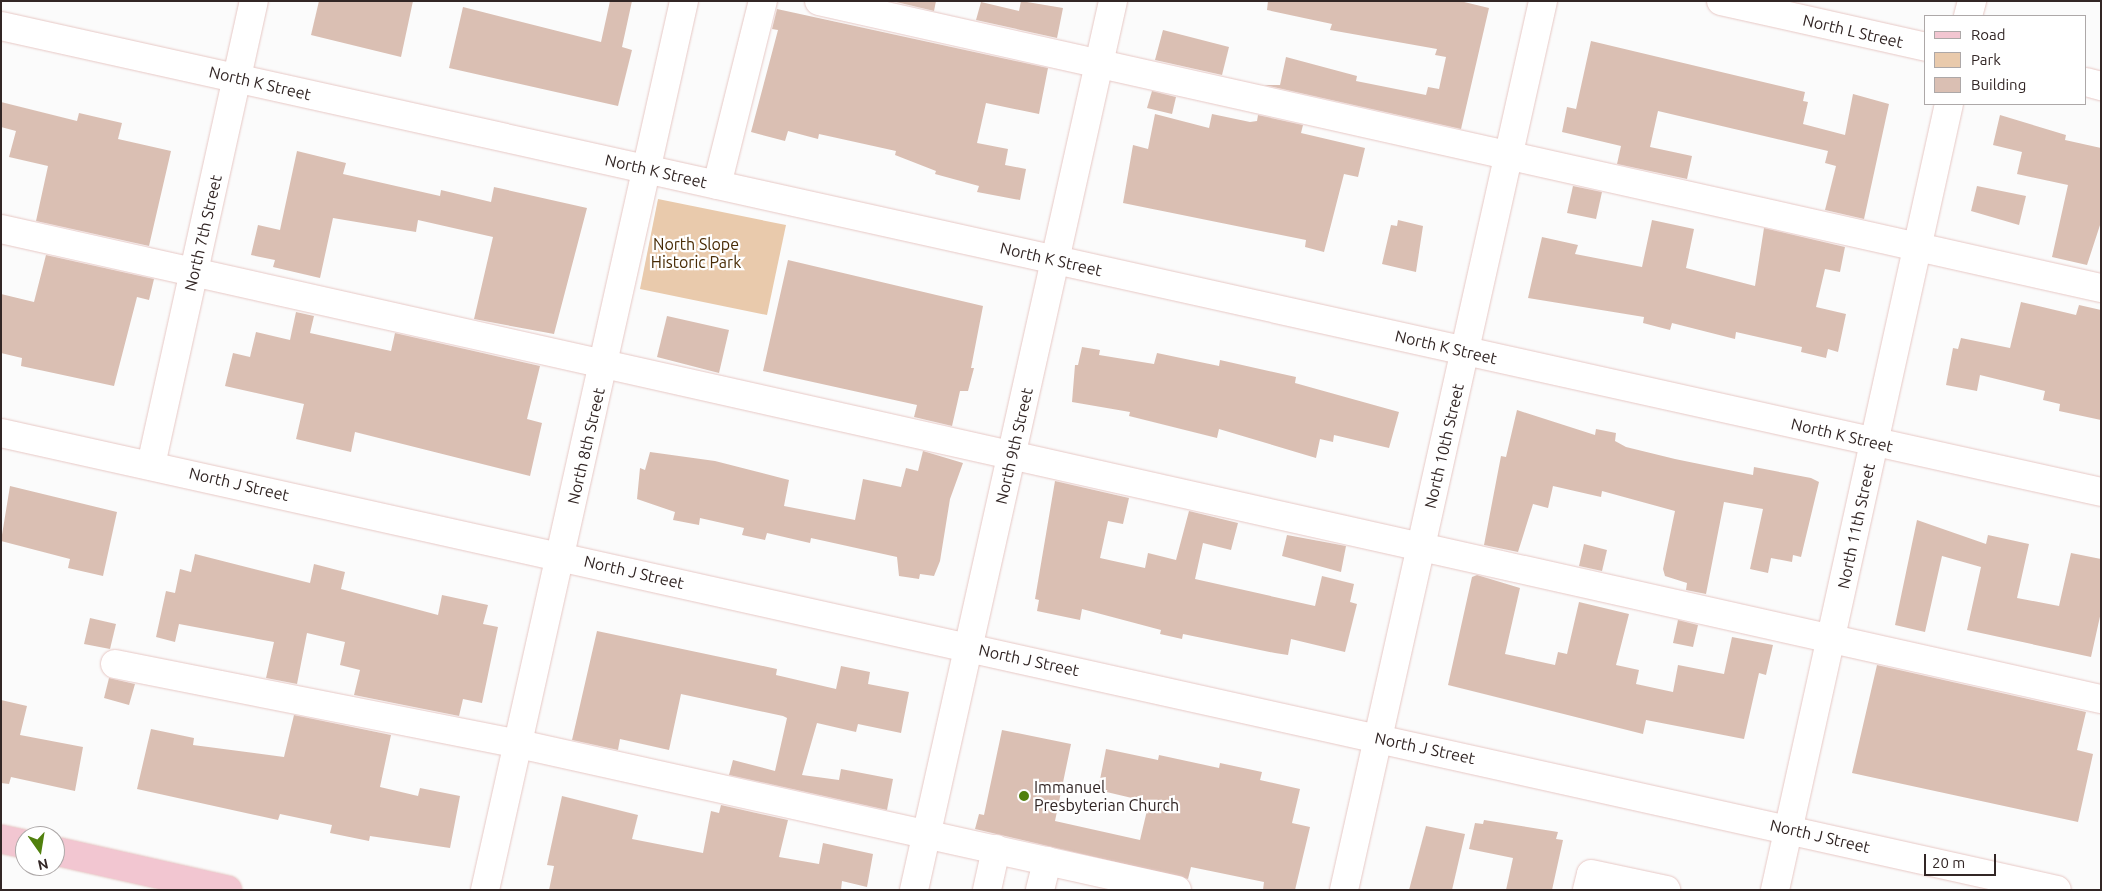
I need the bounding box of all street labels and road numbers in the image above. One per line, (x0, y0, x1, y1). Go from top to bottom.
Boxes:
street label: North L Street (1801, 10, 1905, 52)
street label: North K Street (207, 62, 313, 104)
street label: North K Street (603, 150, 709, 192)
street label: North 7th Street (180, 173, 226, 293)
street label: North K Street (998, 238, 1104, 280)
street label: North K Street (1393, 326, 1499, 368)
street label: North 10th Street (1420, 382, 1468, 510)
street label: North 8th Street (563, 386, 609, 506)
street label: North 9th Street (991, 386, 1037, 506)
street label: North K Street (1789, 414, 1895, 456)
street label: North 11th Street (1833, 462, 1879, 590)
street label: North J Street (187, 463, 291, 505)
street label: North J Street (582, 551, 686, 593)
street label: North J Street (977, 640, 1081, 680)
street label: North J Street (1373, 728, 1477, 768)
street label: North J Street (1768, 815, 1872, 857)

